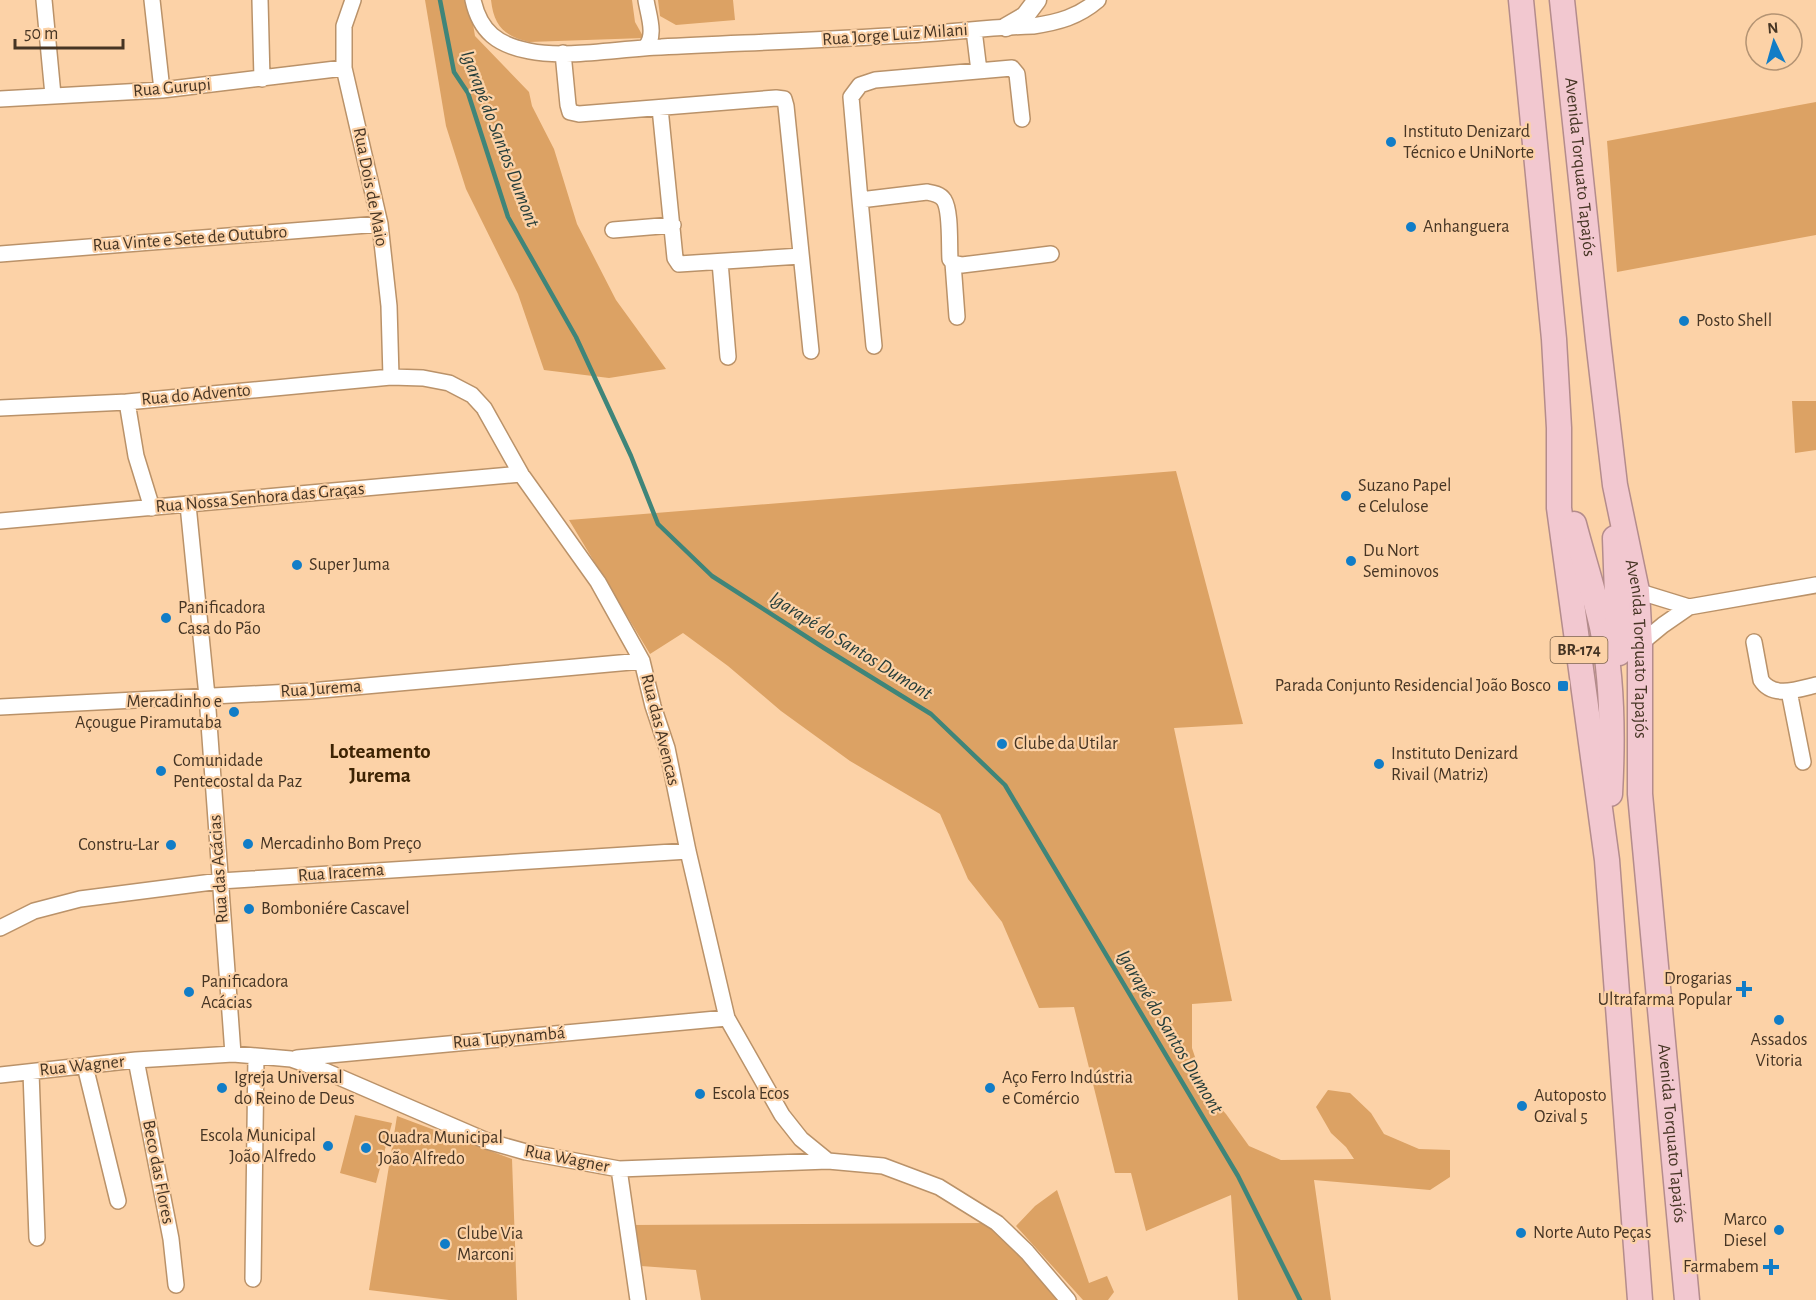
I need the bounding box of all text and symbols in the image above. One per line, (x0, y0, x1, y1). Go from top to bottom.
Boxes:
scale bar (15, 12, 123, 50)
north arrow (1744, 12, 1804, 72)
text: N (1767, 20, 1779, 37)
street label: Rua Jorge Luiz Milani (822, 21, 968, 49)
text: 50 m (24, 25, 58, 43)
water label: Igarapé do Santos Dumont (457, 48, 543, 231)
street label: Rua Gurupi (132, 76, 212, 100)
street label: Avenida Torquato Tapajós (1561, 77, 1598, 257)
place label: Instituto Denizard Técnico e UniNorte (1403, 123, 1534, 162)
street label: Rua Dois de Maio (350, 126, 390, 248)
marker: Instituto Denizard Técnico e UniNorte (1384, 135, 1398, 149)
place label: Anhanguera (1423, 218, 1509, 236)
marker: Anhanguera (1404, 220, 1418, 234)
street label: Rua Vinte e Sete de Outubro (92, 223, 288, 255)
place label: Posto Shell (1696, 312, 1772, 330)
marker: Posto Shell (1677, 314, 1691, 328)
street label: Rua do Advento (140, 381, 252, 409)
place label: Suzano Papel e Celulose (1358, 477, 1451, 516)
street label: Rua Nossa Senhora das Graças (155, 480, 365, 516)
marker: Suzano Papel e Celulose (1339, 489, 1353, 503)
place label: Du Nort Seminovos (1363, 542, 1439, 581)
marker: Du Nort Seminovos (1344, 554, 1358, 568)
place label: Super Juma (309, 556, 390, 574)
marker: Super Juma (290, 558, 304, 572)
street label: Avenida Torquato Tapajós (1622, 558, 1649, 739)
water label: Igarapé do Santos Dumont (766, 588, 936, 704)
place label: Panificadora Casa do Pão (178, 599, 266, 638)
marker: Panificadora Casa do Pão (159, 611, 173, 625)
road number: BR-174 (1550, 637, 1608, 663)
street label: Rua das Avencas (637, 672, 683, 788)
street label: Rua Jurema (280, 677, 362, 701)
place label: Parada Conjunto Residencial João Bosco (1275, 677, 1551, 695)
marker: Parada Conjunto Residencial João Bosco (1556, 679, 1570, 693)
place label: Mercadinho e Açougue Piramutaba (75, 693, 222, 732)
marker: Mercadinho e Açougue Piramutaba (227, 705, 241, 719)
place label: Clube da Utilar (1014, 735, 1118, 753)
marker: Clube da Utilar (995, 737, 1009, 751)
district label: Loteamento Jurema (329, 741, 431, 786)
place label: Instituto Denizard Rivail (Matriz) (1391, 745, 1518, 784)
place label: Comunidade Pentecostal da Paz (173, 752, 302, 791)
marker: Instituto Denizard Rivail (Matriz) (1372, 757, 1386, 771)
marker: Comunidade Pentecostal da Paz (154, 764, 168, 778)
street label: Rua das Acácias (206, 814, 232, 924)
place label: Mercadinho Bom Preço (260, 835, 422, 853)
place label: Constru-Lar (78, 836, 159, 854)
marker: Mercadinho Bom Preço (241, 837, 255, 851)
marker: Constru-Lar (164, 838, 178, 852)
street label: Rua Iracema (297, 861, 385, 885)
place label: Bomboniére Cascavel (261, 900, 410, 918)
marker: Bomboniére Cascavel (242, 902, 256, 916)
water label: Igarapé do Santos Dumont (1113, 946, 1227, 1118)
place label: Drogarias Ultrafarma Popular (1598, 970, 1732, 1009)
place label: Panificadora Acácias (201, 973, 289, 1012)
marker: Drogarias Ultrafarma Popular (1737, 982, 1751, 996)
marker: Panificadora Acácias (182, 985, 196, 999)
marker: Assados Vitoria (1772, 1013, 1786, 1027)
street label: Rua Tupynambá (452, 1024, 566, 1052)
place label: Assados Vitoria (1751, 1031, 1807, 1070)
street label: Avenida Torquato Tapajós (1654, 1043, 1689, 1224)
street label: Rua Wagner (38, 1053, 126, 1079)
place label: Igreja Universal do Reino de Deus (234, 1069, 355, 1108)
place label: Aço Ferro Indústria e Comércio (1002, 1069, 1133, 1108)
marker: Igreja Universal do Reino de Deus (215, 1081, 229, 1095)
marker: Aço Ferro Indústria e Comércio (983, 1081, 997, 1095)
place label: Escola Ecos (712, 1085, 789, 1103)
marker: Escola Ecos (693, 1087, 707, 1101)
place label: Autoposto Ozival 5 (1534, 1087, 1607, 1126)
marker: Autoposto Ozival 5 (1515, 1099, 1529, 1113)
street label: Beco das Flores (139, 1119, 177, 1225)
place label: Escola Municipal João Alfredo (199, 1127, 316, 1166)
place label: Quadra Municipal João Alfredo (378, 1129, 503, 1168)
marker: Escola Municipal João Alfredo (321, 1139, 335, 1153)
marker: Quadra Municipal João Alfredo (359, 1141, 373, 1155)
street label: Rua Wagner (523, 1142, 611, 1176)
place label: Marco Diesel (1723, 1211, 1767, 1250)
marker: Marco Diesel (1772, 1223, 1786, 1237)
place label: Norte Auto Peças (1533, 1224, 1651, 1242)
place label: Clube Via Marconi (457, 1225, 523, 1264)
marker: Norte Auto Peças (1514, 1226, 1528, 1240)
marker: Clube Via Marconi (438, 1237, 452, 1251)
place label: Farmabem (1683, 1258, 1759, 1276)
marker: Farmabem (1764, 1260, 1778, 1274)

